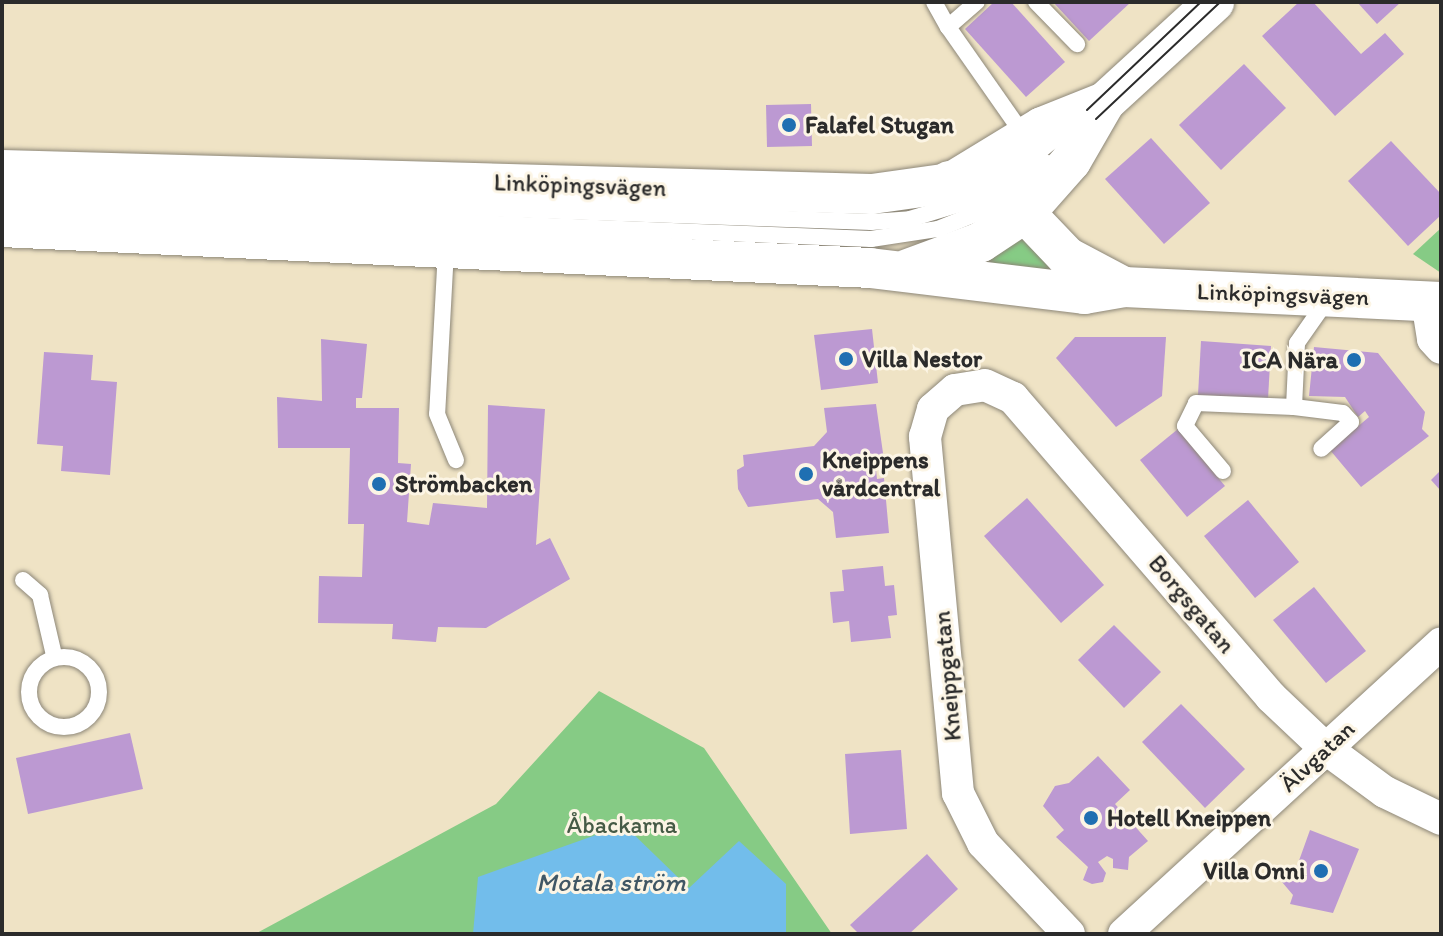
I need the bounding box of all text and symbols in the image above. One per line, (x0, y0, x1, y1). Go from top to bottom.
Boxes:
place label: Falafel Stugan (805, 111, 954, 139)
marker: Falafel Stugan (780, 116, 798, 134)
street label: Linköpingsvägen (493, 168, 667, 202)
street label: Linköpingsvägen (1196, 277, 1370, 311)
place label: Villa Nestor (862, 345, 982, 373)
place label: ICA Nära (1242, 346, 1338, 374)
marker: Villa Nestor (837, 350, 855, 368)
marker: ICA Nära (1345, 351, 1363, 369)
place label: Kneippens vårdcentral (822, 446, 940, 502)
marker: Kneippens vårdcentral (797, 465, 815, 483)
place label: Strömbacken (395, 470, 532, 498)
marker: Strömbacken (370, 475, 388, 493)
street label: Borgsgatan (1143, 549, 1241, 659)
street label: Kneippgatan (927, 610, 967, 742)
street label: Älvgatan (1274, 714, 1360, 798)
place label: Hotell Kneippen (1107, 804, 1271, 832)
marker: Hotell Kneippen (1082, 809, 1100, 827)
park label: Åbackarna (567, 811, 677, 839)
place label: Villa Onni (1204, 857, 1305, 885)
marker: Villa Onni (1312, 862, 1330, 880)
water label: Motala ström (536, 867, 686, 899)

